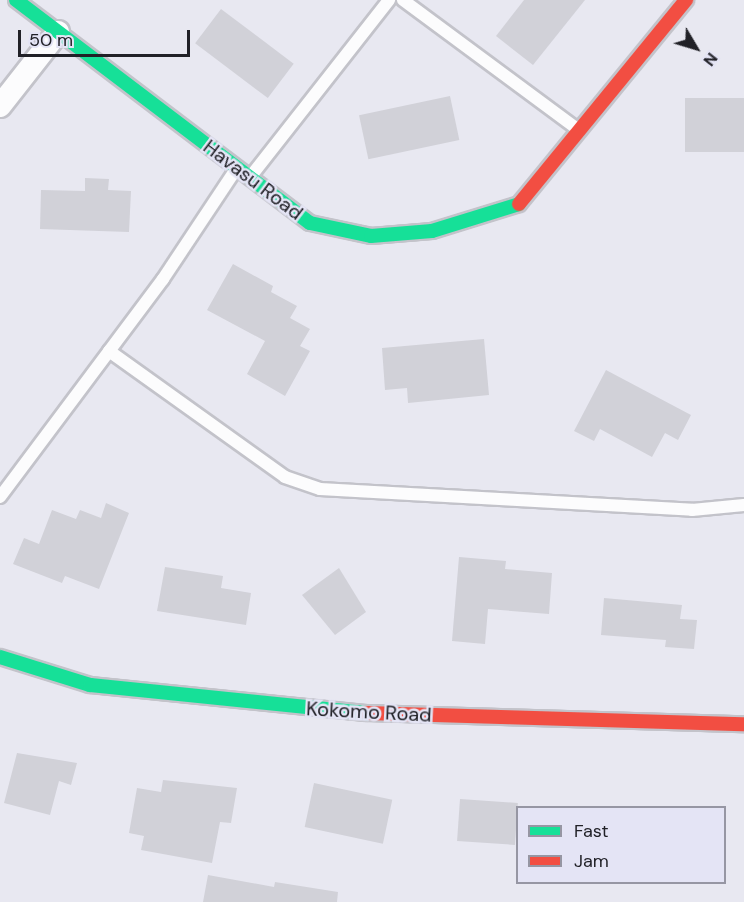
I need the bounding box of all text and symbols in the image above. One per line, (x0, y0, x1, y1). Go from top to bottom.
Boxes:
scale bar (21, 18, 194, 56)
north arrow (666, 18, 726, 78)
text: 50 m (29, 28, 73, 52)
text: N (699, 48, 722, 70)
street label: Havasu Road (198, 135, 308, 225)
street label: Kokomo Road (306, 697, 432, 727)
legend (516, 806, 726, 884)
text: Fast (574, 819, 609, 843)
text: Jam (574, 849, 609, 873)

